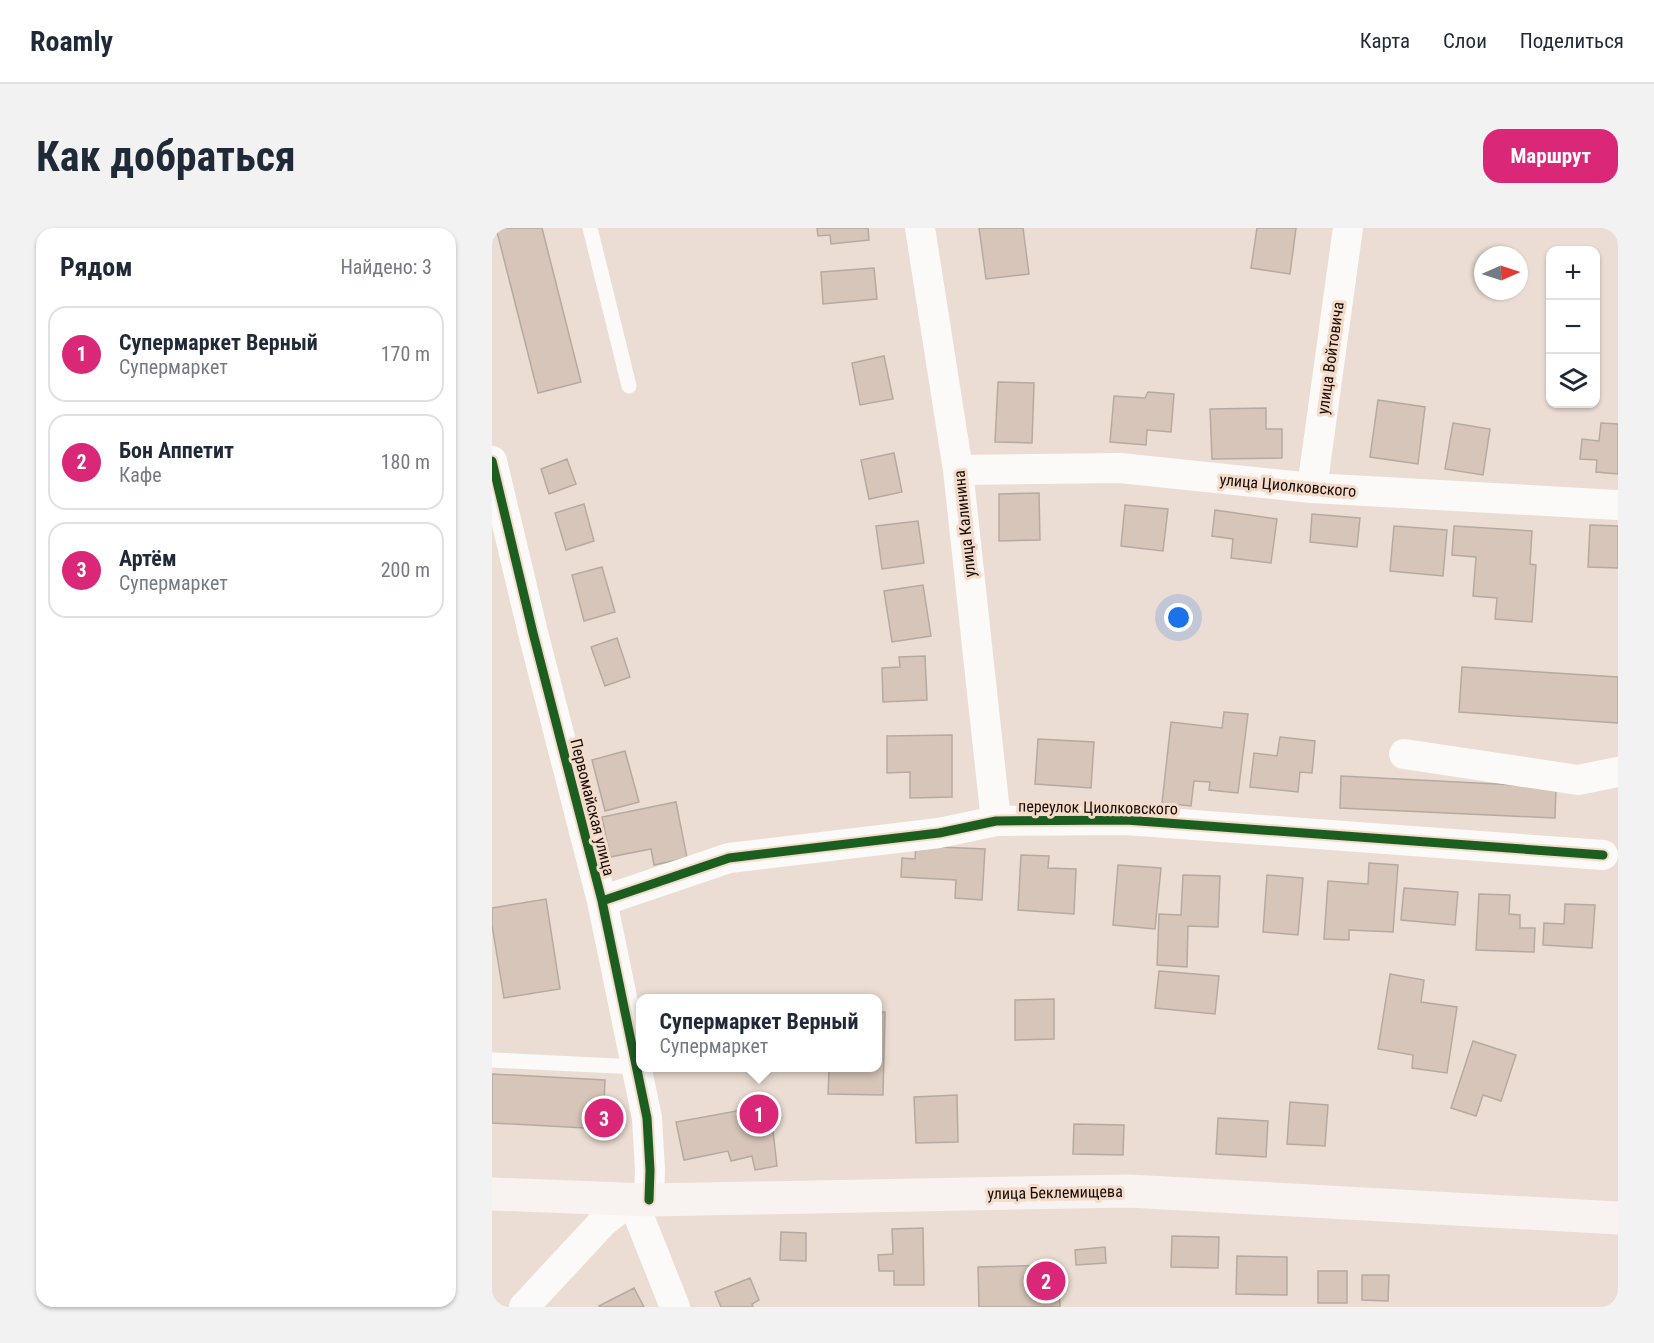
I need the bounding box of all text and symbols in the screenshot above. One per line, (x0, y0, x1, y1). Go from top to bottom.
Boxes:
text: Roamly (30, 25, 113, 58)
text: Карта (1360, 29, 1410, 53)
text: Слои (1443, 29, 1487, 53)
text: Поделиться (1520, 29, 1624, 53)
button: Маршрут (1483, 129, 1618, 183)
text: Как добраться (36, 132, 296, 181)
north arrow (1474, 246, 1528, 300)
map controls (1546, 246, 1600, 408)
button: + (1546, 246, 1600, 300)
text: Рядом (60, 252, 132, 282)
text: Найдено: 3 (340, 255, 432, 279)
button: − (1546, 300, 1600, 354)
street label: улица Войтовича (1313, 301, 1348, 416)
text: Супермаркет Верный (119, 330, 318, 355)
text: 1 (76, 342, 87, 366)
text: 170 m (381, 342, 430, 366)
button: layers (1546, 354, 1600, 408)
text: Супермаркет (119, 355, 228, 379)
text: Бон Аппетит (119, 438, 234, 463)
text: 2 (76, 450, 87, 474)
text: 180 m (381, 450, 430, 474)
text: Кафе (119, 463, 162, 487)
street label: улица Калинина (949, 470, 980, 578)
street label: улица Циолковского (1219, 470, 1357, 501)
text: Артём (119, 546, 176, 571)
text: 3 (76, 558, 87, 582)
text: 200 m (381, 558, 430, 582)
text: Супермаркет (119, 571, 228, 595)
your location (1164, 603, 1193, 632)
street label: Первомайская улица (566, 737, 619, 878)
street label: переулок Циолковского (1018, 797, 1178, 818)
popup (636, 994, 882, 1072)
text: Супермаркет Верный (660, 1009, 858, 1034)
text: Супермаркет (660, 1034, 768, 1058)
pin: 1 (740, 1092, 778, 1136)
pin: 3 (584, 1096, 624, 1140)
street label: улица Беклемищева (987, 1182, 1123, 1203)
pin: 2 (1026, 1258, 1066, 1304)

